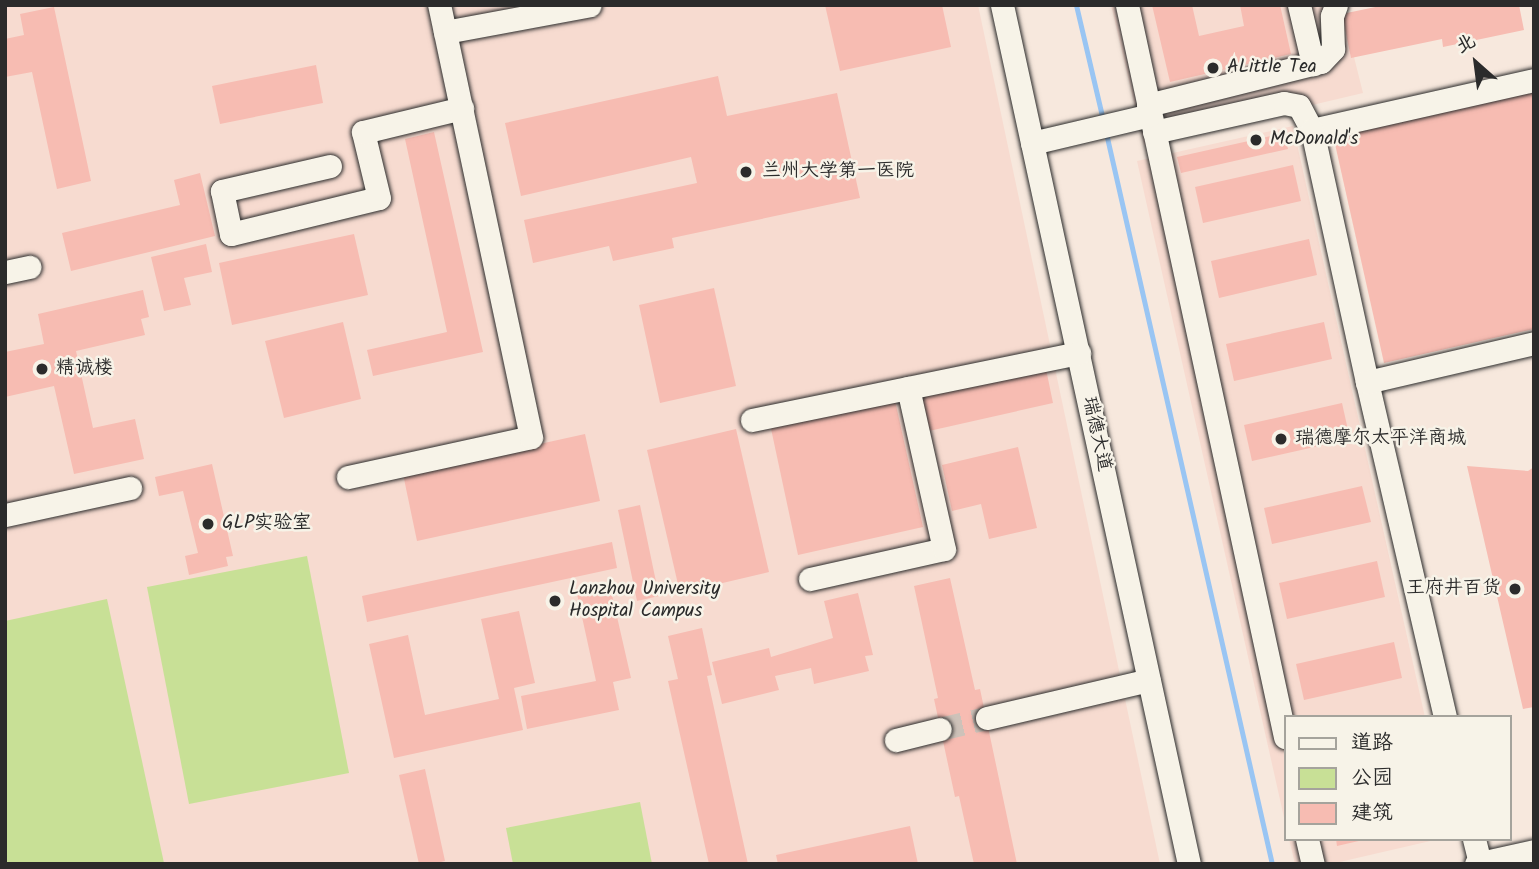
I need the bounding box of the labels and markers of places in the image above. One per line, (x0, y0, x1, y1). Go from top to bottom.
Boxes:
place label: ALittle Tea (1227, 57, 1317, 79)
marker: ALittle Tea (1205, 60, 1221, 76)
place label: McDonald's (1270, 129, 1358, 151)
marker: McDonald's (1248, 132, 1264, 148)
place label: 兰州大学第一医院 (762, 161, 914, 183)
marker: 兰州大学第一医院 (736, 162, 756, 182)
place label: 精诚楼 (56, 358, 113, 380)
marker: 精诚楼 (34, 361, 50, 377)
place label: 瑞德摩尔太平洋商城 (1295, 428, 1466, 450)
marker: 瑞德摩尔太平洋商城 (1273, 431, 1289, 447)
place label: GLP实验室 (222, 513, 311, 535)
marker: GLP实验室 (200, 516, 216, 532)
place label: 王府井百货 (1406, 578, 1501, 600)
place label: Lanzhou University Hospital Campus (569, 579, 720, 623)
marker: 王府井百货 (1507, 581, 1523, 597)
marker: Lanzhou University Hospital Campus (547, 593, 563, 609)

